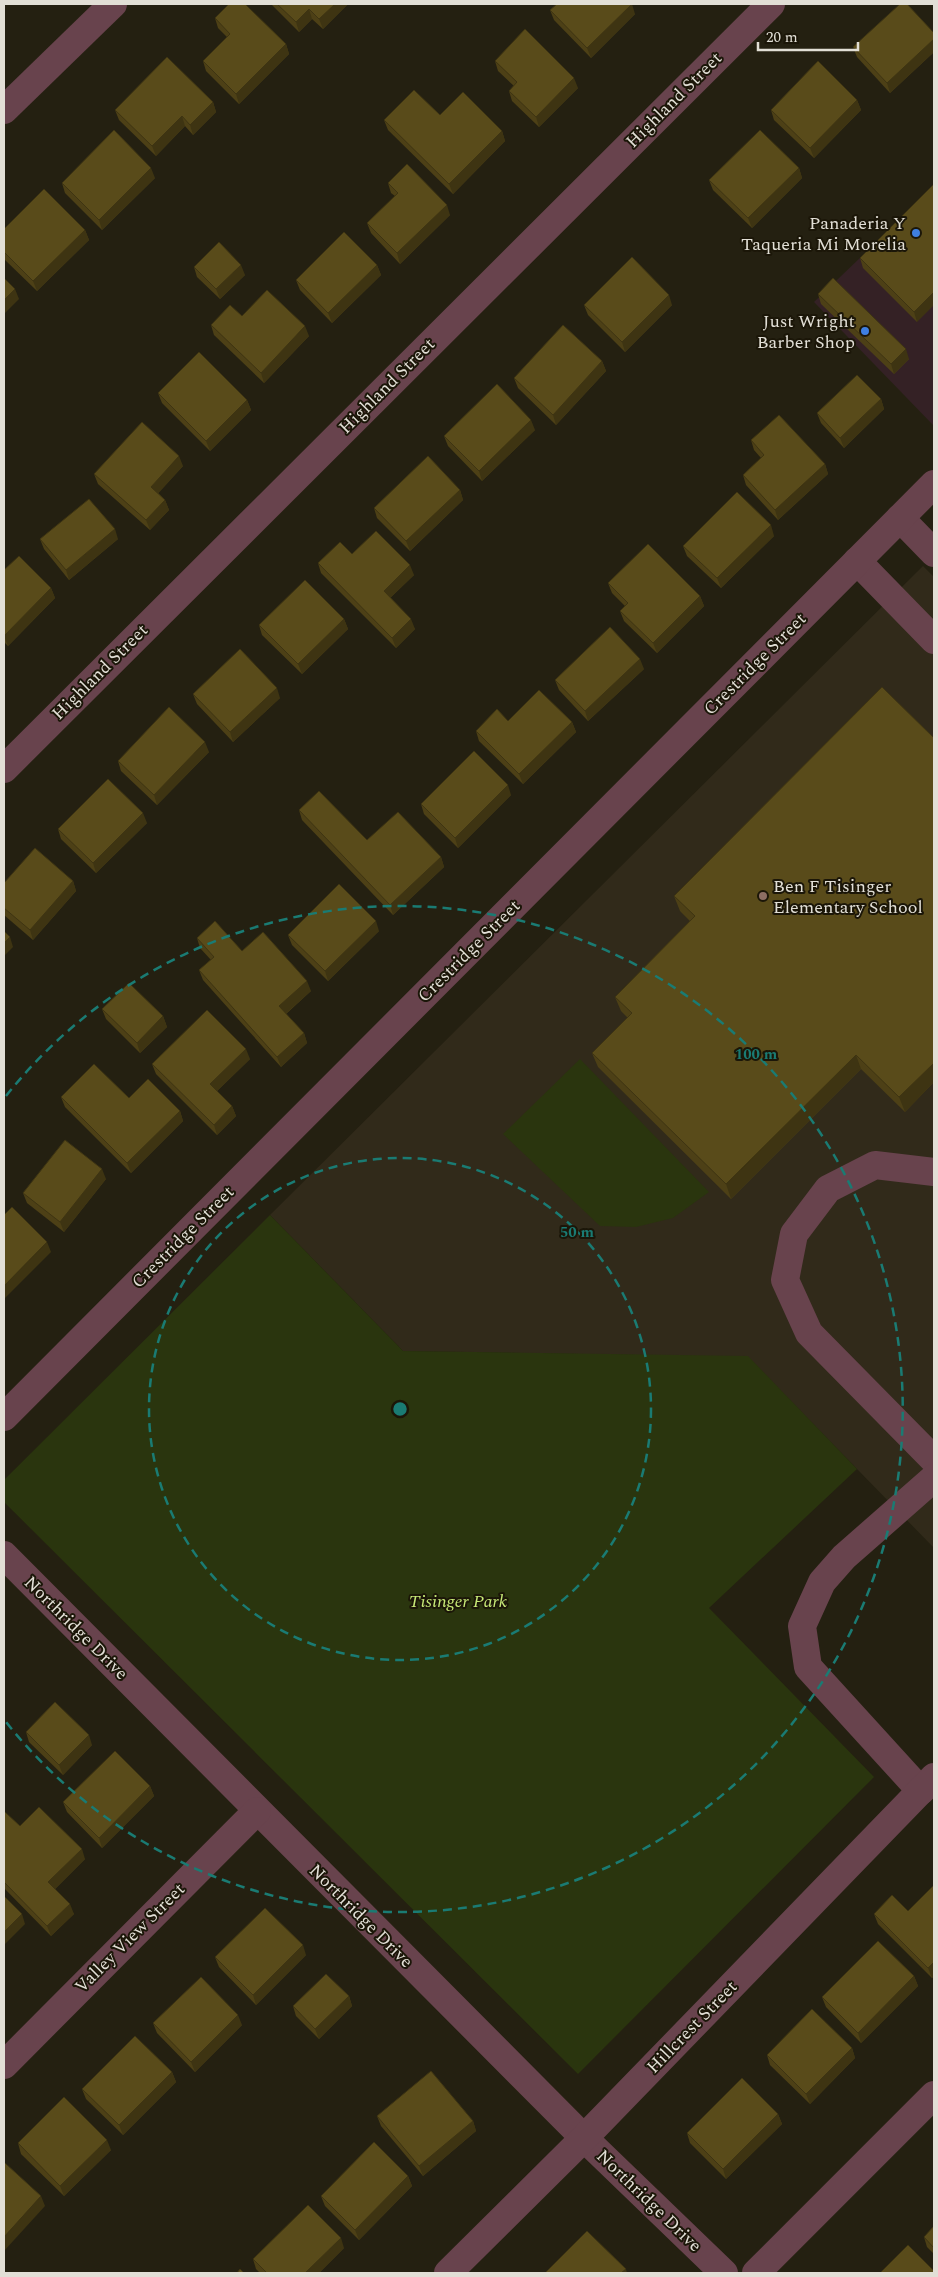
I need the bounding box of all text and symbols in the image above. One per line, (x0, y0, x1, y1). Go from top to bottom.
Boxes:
scale bar (758, 20, 858, 52)
text: 20 m (766, 26, 798, 49)
street label: Highland Street (620, 46, 728, 154)
place label: Panaderia Y Taqueria Mi Morelia (741, 210, 906, 258)
marker: Panaderia Y Taqueria Mi Morelia (910, 227, 922, 239)
place label: Just Wright Barber Shop (757, 308, 855, 356)
marker: Just Wright Barber Shop (859, 325, 871, 337)
street label: Highland Street (333, 332, 441, 440)
street label: Crestridge Street (697, 606, 813, 722)
street label: Highland Street (46, 618, 154, 726)
place label: Ben F Tisinger Elementary School (773, 873, 923, 921)
marker: Ben F Tisinger Elementary School (757, 890, 769, 902)
street label: Crestridge Street (411, 893, 527, 1009)
text: 100 m (735, 1043, 778, 1066)
street label: Crestridge Street (125, 1179, 241, 1295)
text: 50 m (560, 1221, 595, 1244)
centre of rings (391, 1400, 409, 1418)
street label: Northridge Drive (18, 1570, 134, 1686)
park label: Tisinger Park (409, 1588, 508, 1615)
street label: Northridge Drive (303, 1858, 419, 1974)
street label: Valley View Street (69, 1877, 191, 1999)
street label: Hillcrest Street (640, 1974, 744, 2080)
street label: Northridge Drive (590, 2143, 708, 2259)

